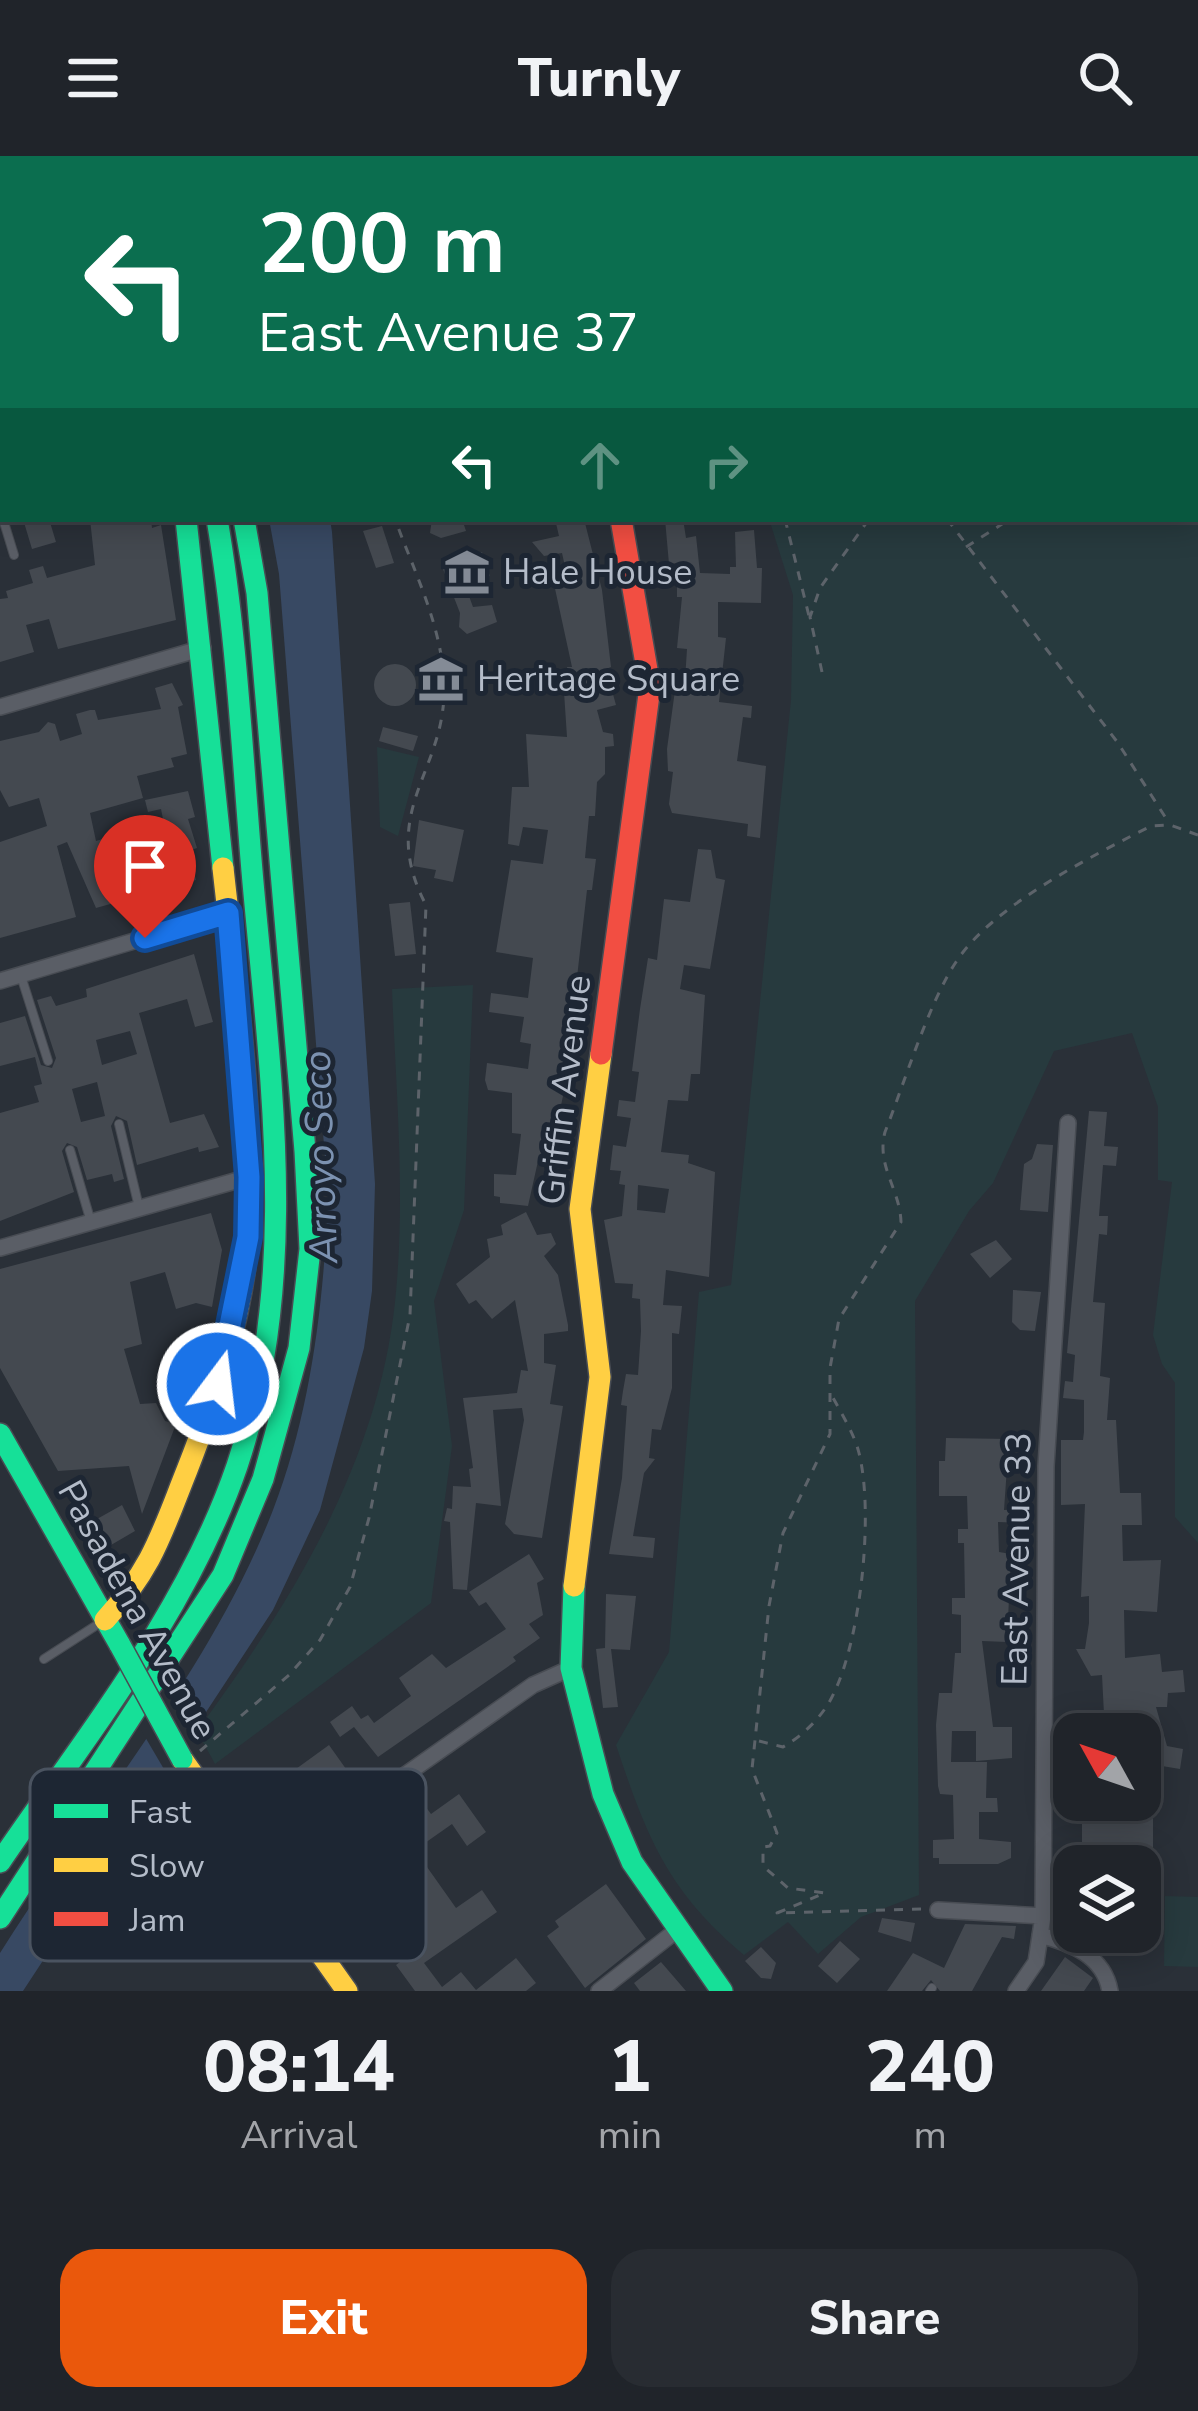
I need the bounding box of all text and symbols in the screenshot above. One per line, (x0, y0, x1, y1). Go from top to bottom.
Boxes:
text: Turnly (518, 41, 680, 115)
icon: menu (60, 45, 126, 111)
icon: search (1072, 45, 1138, 111)
text: 200 m (258, 187, 506, 302)
icon: left (60, 204, 216, 360)
text: East Avenue 37 (258, 296, 639, 370)
icon: left (441, 432, 507, 498)
icon: ahead (567, 432, 633, 498)
icon: right (693, 432, 759, 498)
museum icon: Hale House (442, 547, 492, 597)
place label: Hale House (503, 548, 692, 597)
museum icon: Heritage Square (416, 654, 466, 704)
place label: Heritage Square (477, 655, 740, 704)
pin (94, 815, 196, 938)
icon: arrive (112, 833, 178, 899)
street label: Griffin Avenue (527, 972, 603, 1208)
water label: Arroyo Seco (291, 1050, 351, 1265)
position arrow (155, 1321, 281, 1447)
street label: East Avenue 33 (990, 1432, 1044, 1686)
street label: Pasadena Avenue (46, 1472, 228, 1748)
north arrow (1053, 1713, 1161, 1821)
map controls (1053, 1713, 1161, 1953)
legend (30, 1769, 426, 1961)
text: Fast (129, 1790, 192, 1835)
text: Slow (129, 1844, 205, 1889)
button: layers (1053, 1845, 1161, 1953)
text: Jam (128, 1898, 185, 1943)
text: 08:14 (203, 2018, 395, 2116)
text: 1 (608, 2018, 652, 2116)
text: 240 (865, 2018, 995, 2116)
text: Arrival (240, 2109, 357, 2162)
text: min (598, 2109, 662, 2162)
text: m (913, 2109, 947, 2162)
button: Exit (60, 2249, 587, 2387)
button: Share (611, 2249, 1138, 2387)

